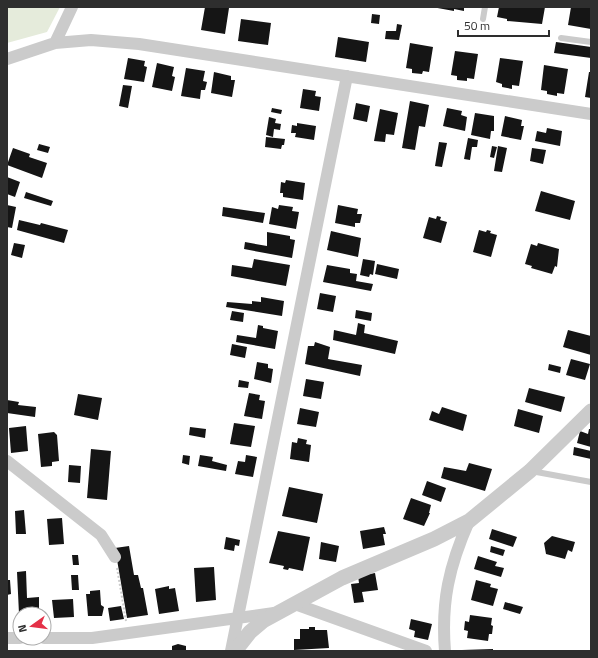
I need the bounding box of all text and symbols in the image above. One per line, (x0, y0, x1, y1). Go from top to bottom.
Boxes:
scale bar (458, 12, 549, 38)
text: 50 m (464, 16, 490, 35)
north arrow (12, 606, 52, 646)
text: N (14, 623, 31, 634)

